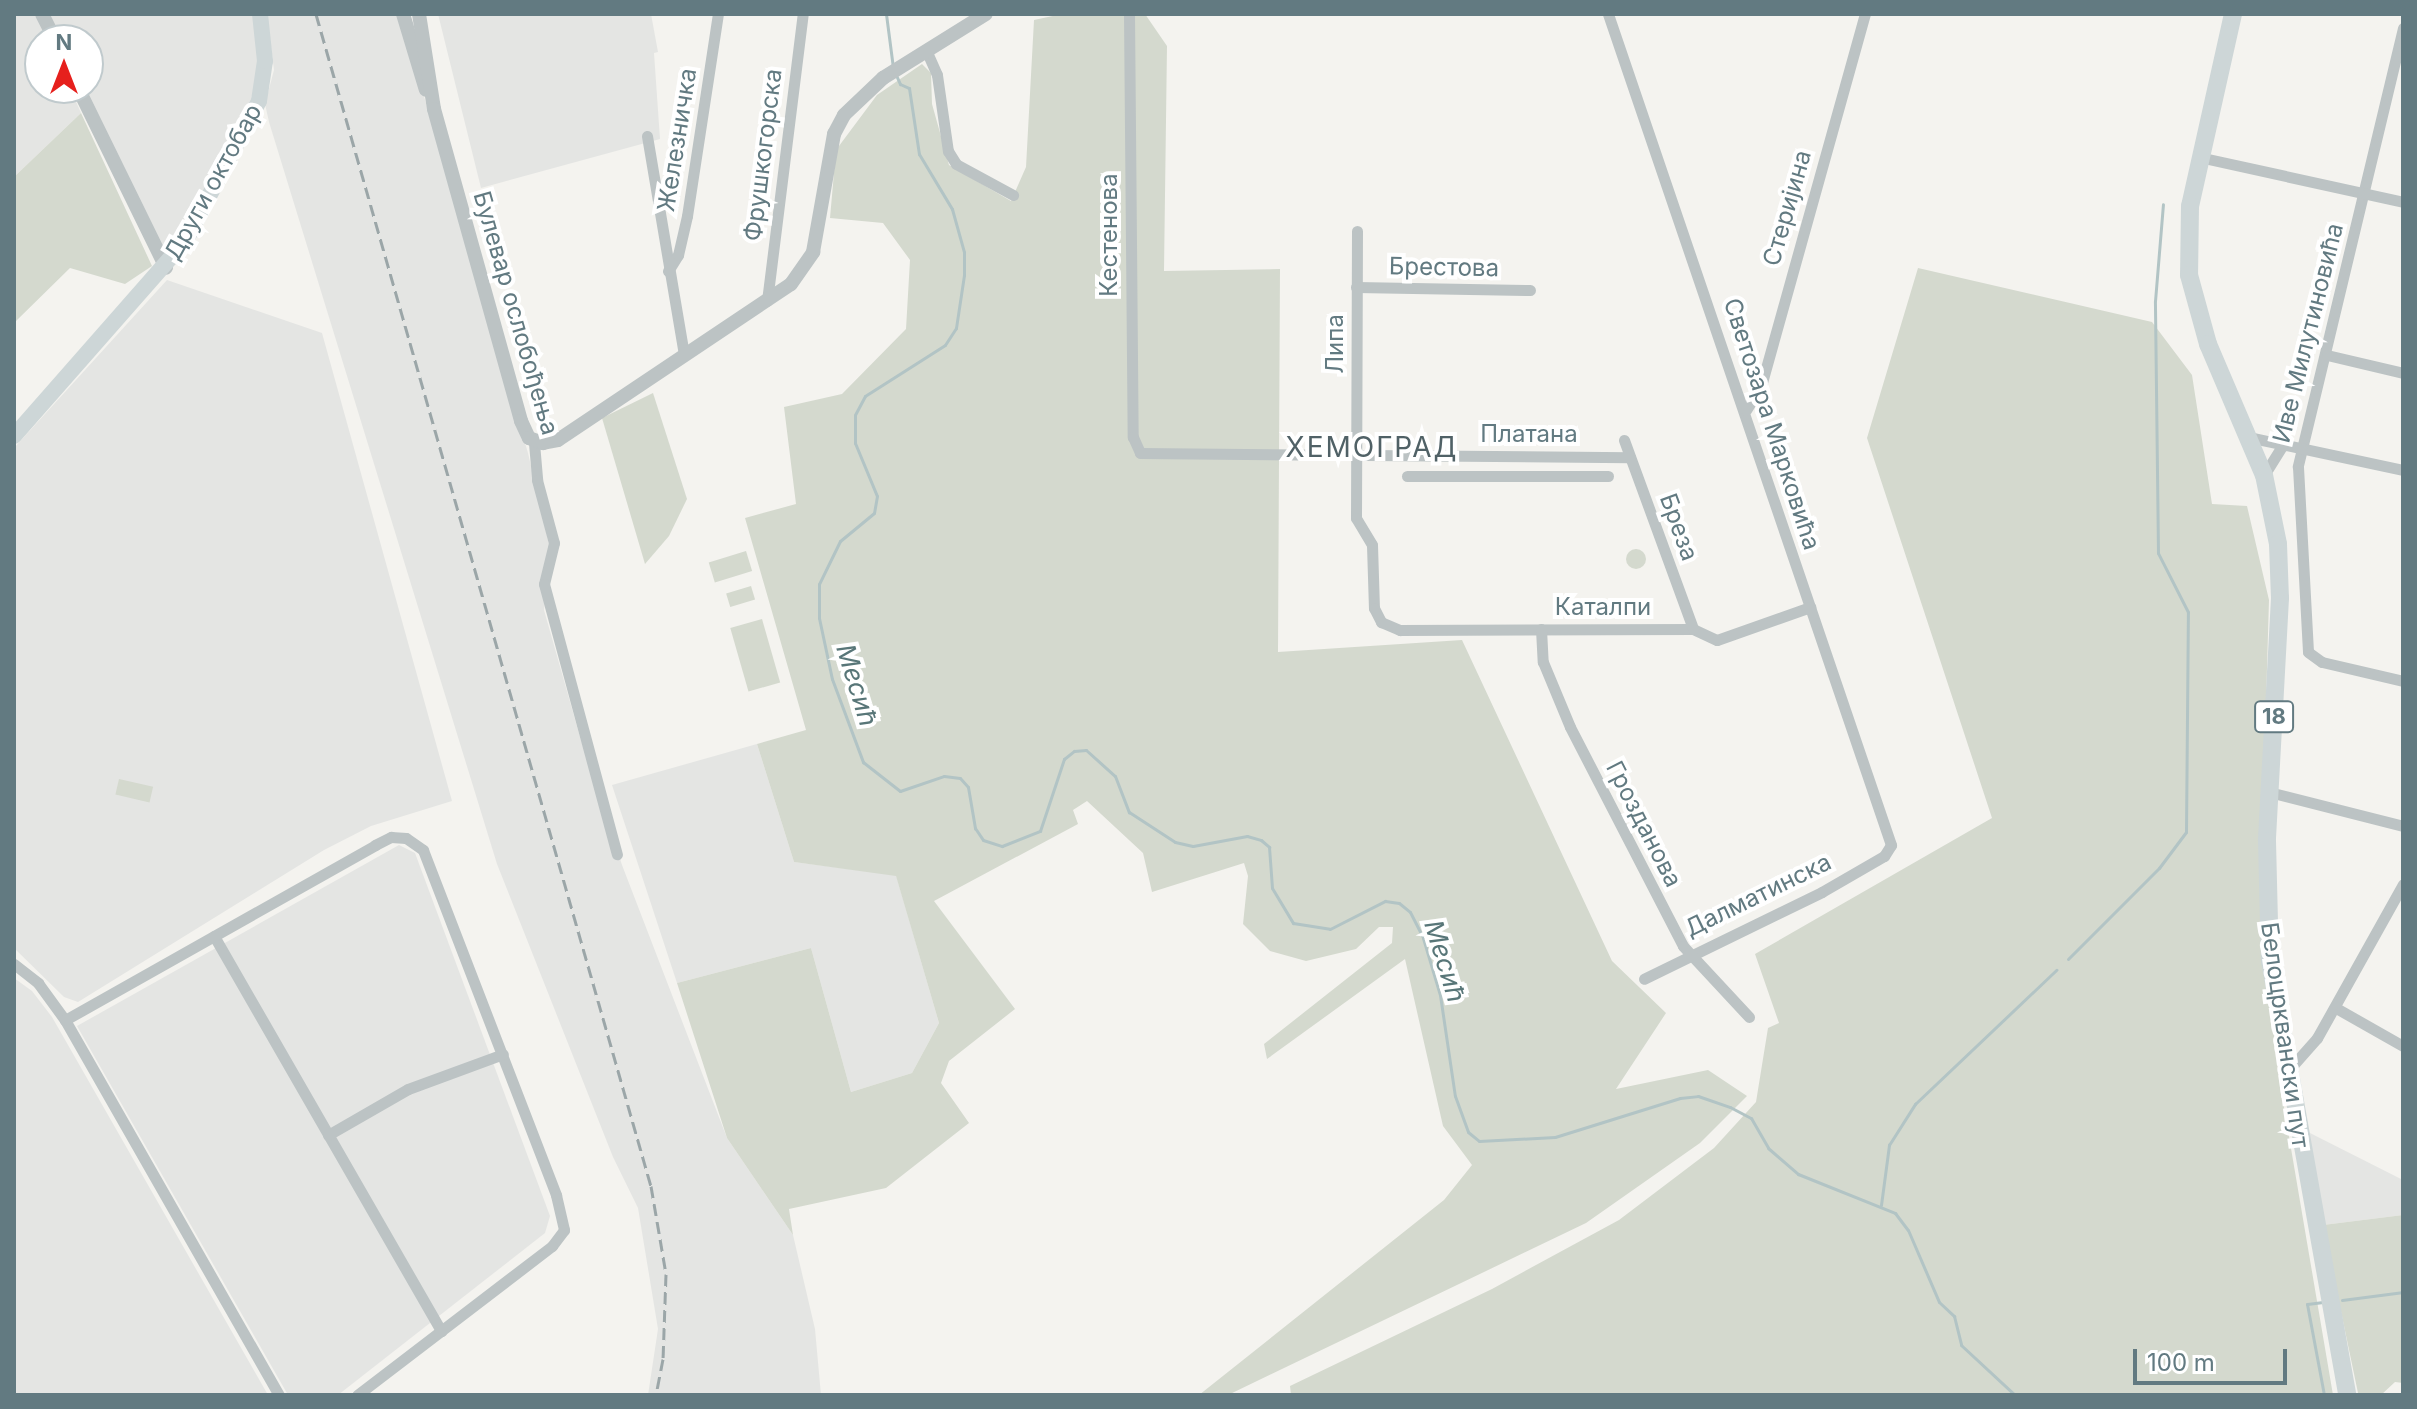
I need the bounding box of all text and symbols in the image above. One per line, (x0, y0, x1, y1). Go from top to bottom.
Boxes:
north arrow (24, 24, 104, 104)
text: N (56, 29, 72, 55)
street label: Железничка (651, 66, 703, 214)
street label: Фрушкогорска (738, 67, 788, 243)
street label: Други октобар (158, 99, 268, 265)
street label: Стеријина (1757, 147, 1817, 269)
street label: Кестенова (1095, 173, 1123, 297)
street label: Булевар ослобођења (467, 188, 565, 438)
street label: Иве Милутиновића (2267, 220, 2349, 446)
street label: Брестова (1389, 252, 1499, 282)
street label: Светозара Марковића (1718, 295, 1826, 553)
street label: Липа (1321, 314, 1349, 374)
street label: Платана (1480, 420, 1578, 448)
district label: ХЕМОГРАД (1286, 430, 1458, 464)
street label: Бреза (1654, 489, 1704, 565)
street label: Каталпи (1555, 593, 1651, 621)
water label: Месић (830, 640, 884, 730)
road number: 18 (2254, 699, 2294, 735)
street label: Грозданова (1600, 756, 1688, 892)
street label: Далматинска (1680, 847, 1836, 943)
water label: Месић (1418, 916, 1472, 1006)
street label: Белоцрквански пут (2255, 920, 2315, 1150)
scale bar (2137, 1333, 2291, 1383)
text: 100 m (2147, 1348, 2215, 1377)

